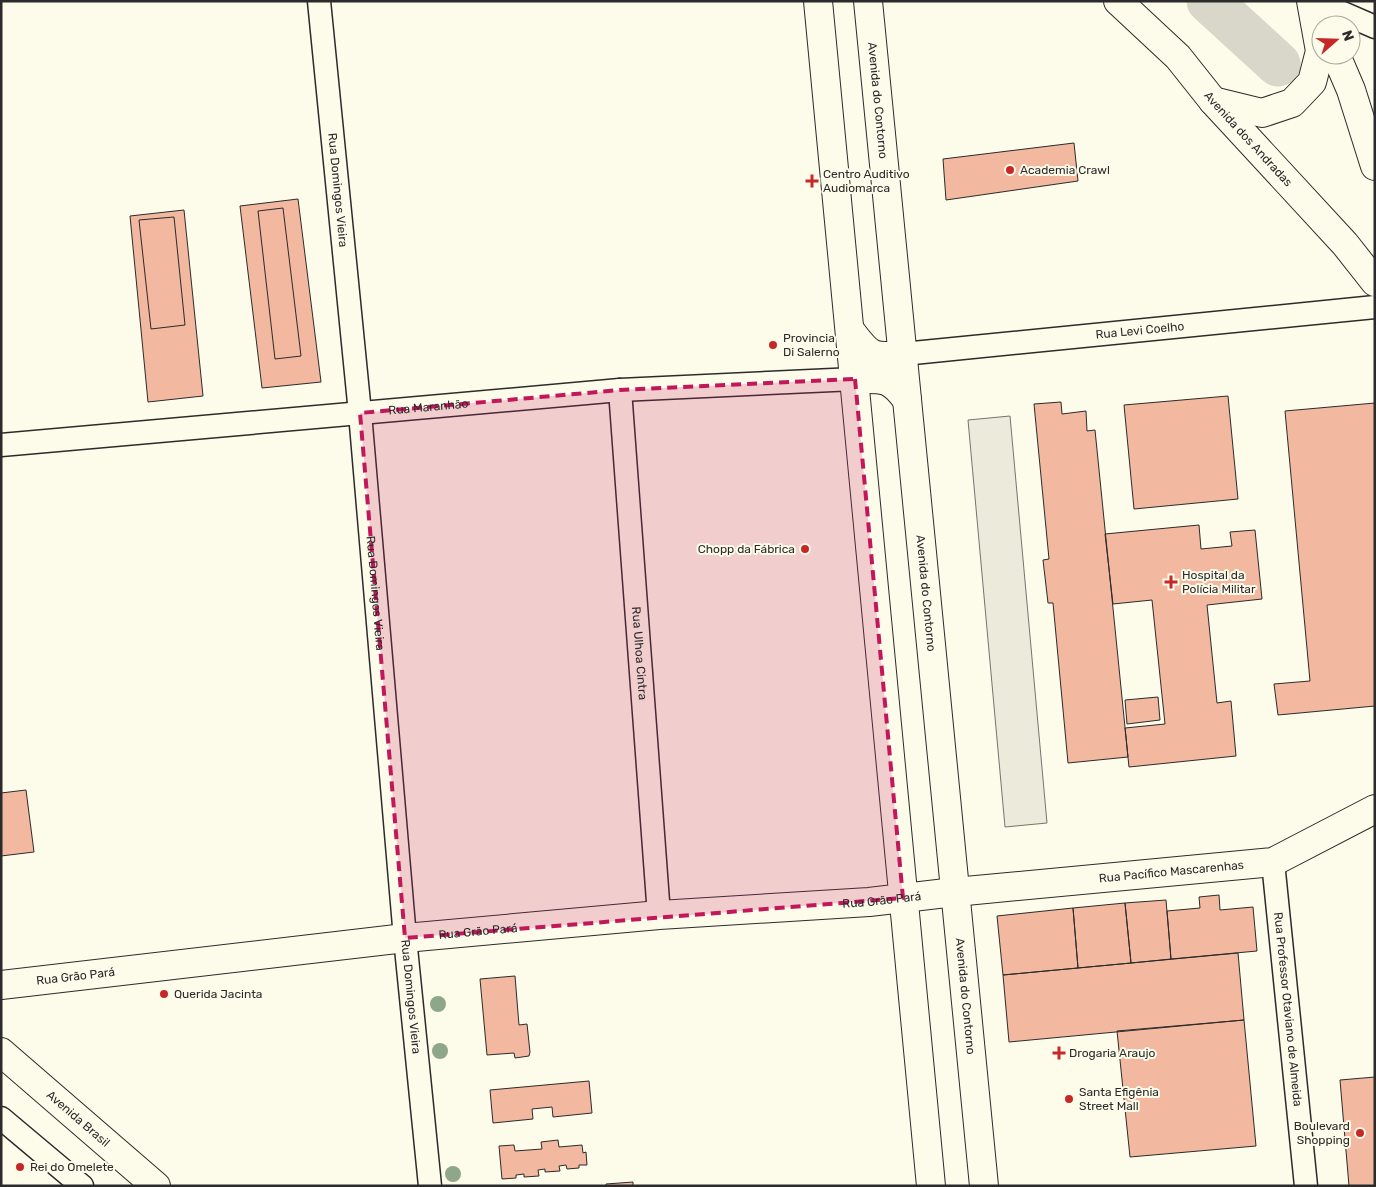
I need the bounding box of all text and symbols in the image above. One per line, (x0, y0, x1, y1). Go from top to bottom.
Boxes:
north arrow (1311, 15, 1361, 65)
text: N (1338, 28, 1357, 43)
street label: Avenida do Contorno (865, 42, 890, 160)
street label: Avenida dos Andradas (1201, 89, 1295, 189)
street label: Rua Domingos Vieira (325, 132, 350, 248)
place label: Academia Crawl (1020, 163, 1110, 177)
marker: Academia Crawl (1004, 164, 1016, 176)
place label: Centro Auditivo Audiomarca (823, 167, 910, 195)
marker: Centro Auditivo Audiomarca (805, 174, 819, 188)
street label: Rua Levi Coelho (1095, 319, 1185, 342)
place label: Provincia Di Salerno (783, 331, 840, 359)
marker: Provincia Di Salerno (767, 339, 779, 351)
street label: Rua Maranhão (388, 397, 469, 418)
street label: Avenida do Contorno (913, 534, 939, 652)
street label: Rua Domingos Vieira (364, 535, 387, 651)
place label: Chopp da Fábrica (698, 542, 795, 556)
marker: Chopp da Fábrica (799, 543, 811, 555)
place label: Hospital da Polícia Militar (1182, 568, 1256, 596)
marker: Hospital da Polícia Militar (1164, 575, 1178, 589)
street label: Rua Ulhoa Cintra (629, 606, 650, 701)
street label: Rua Pacífico Mascarenhas (1098, 858, 1244, 885)
street label: Rua Grão Pará (842, 889, 922, 911)
street label: Rua Professor Otaviano de Almeida (1271, 911, 1305, 1107)
street label: Rua Grão Pará (438, 921, 518, 942)
street label: Avenida do Contorno (953, 937, 978, 1055)
street label: Rua Domingos Vieira (398, 939, 424, 1055)
street label: Rua Grão Pará (35, 965, 116, 988)
place label: Querida Jacinta (174, 987, 262, 1001)
marker: Querida Jacinta (158, 988, 170, 1000)
place label: Drogaria Araujo (1069, 1046, 1156, 1060)
marker: Drogaria Araujo (1053, 1047, 1065, 1059)
place label: Santa Efigênia Street Mall (1079, 1085, 1159, 1113)
street label: Avenida Brasil (44, 1088, 113, 1150)
marker: Santa Efigênia Street Mall (1063, 1093, 1075, 1105)
place label: Boulevard Shopping (1294, 1119, 1350, 1147)
marker: Boulevard Shopping (1354, 1127, 1366, 1139)
place label: Rei do Omelete (30, 1160, 114, 1174)
marker: Rei do Omelete (14, 1161, 26, 1173)

